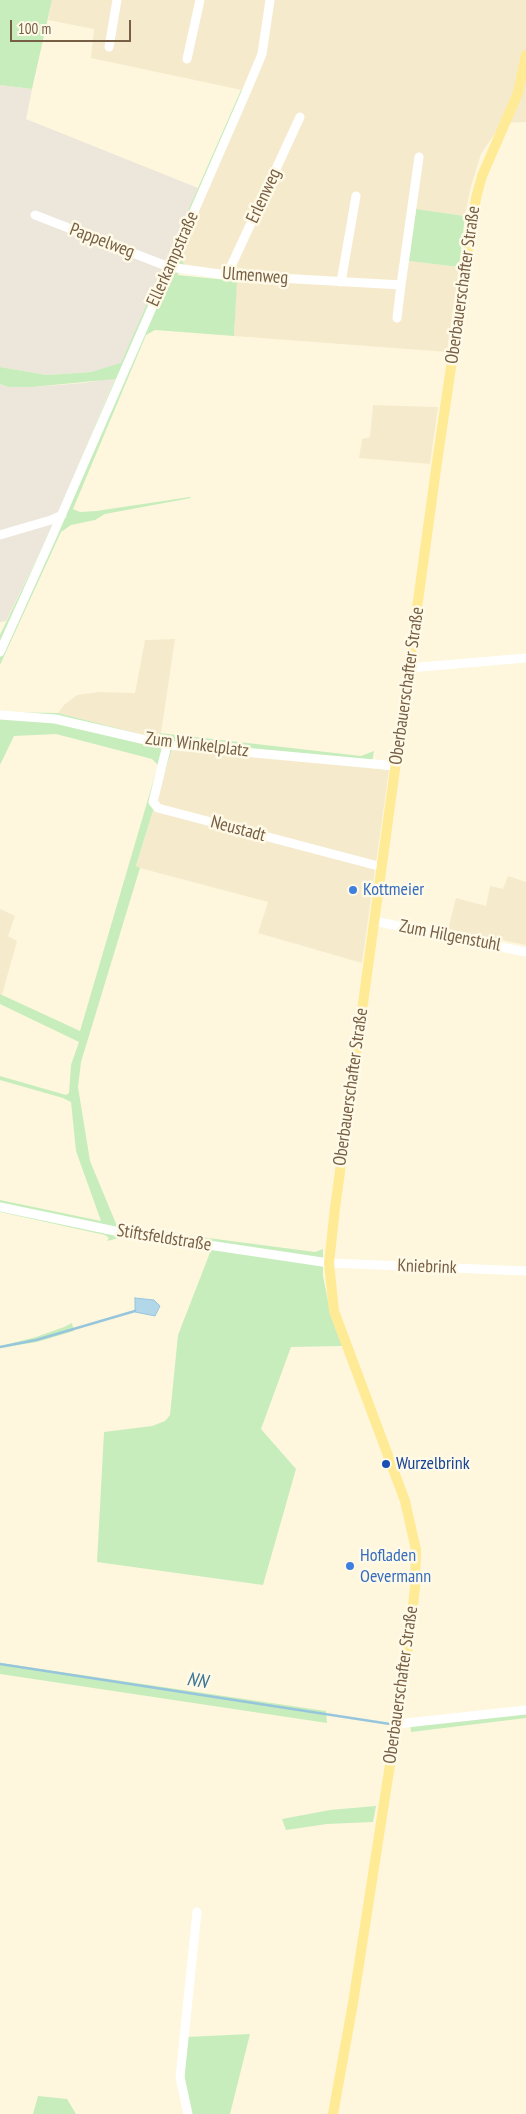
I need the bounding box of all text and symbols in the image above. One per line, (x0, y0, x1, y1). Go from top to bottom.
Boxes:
scale bar (12, 10, 134, 42)
text: 100 m (18, 19, 51, 38)
street label: Erlenweg (242, 165, 286, 227)
street label: Oberbauerschafter Straße (441, 205, 485, 365)
street label: Ellerkampstraße (142, 208, 204, 310)
street label: Pappelweg (67, 219, 137, 263)
street label: Ulmenweg (221, 263, 289, 289)
street label: Oberbauerschafter Straße (385, 606, 429, 766)
street label: Zum Winkelplatz (144, 728, 250, 762)
street label: Neustadt (208, 811, 268, 847)
place label: Kottmeier (363, 879, 424, 901)
marker: Kottmeier (347, 884, 359, 896)
street label: Zum Hilgenstuhl (397, 916, 503, 956)
street label: Oberbauerschafter Straße (329, 1007, 373, 1167)
street label: Stiftsfeldstraße (115, 1220, 213, 1256)
street label: Kniebrink (397, 1255, 457, 1279)
place label: Wurzelbrink (396, 1453, 470, 1475)
marker: Wurzelbrink (380, 1458, 392, 1470)
place label: Hofladen Oevermann (360, 1545, 431, 1588)
marker: Hofladen Oevermann (344, 1560, 356, 1572)
street label: Oberbauerschafter Straße (379, 1605, 423, 1765)
water label: NN (185, 1668, 209, 1694)

